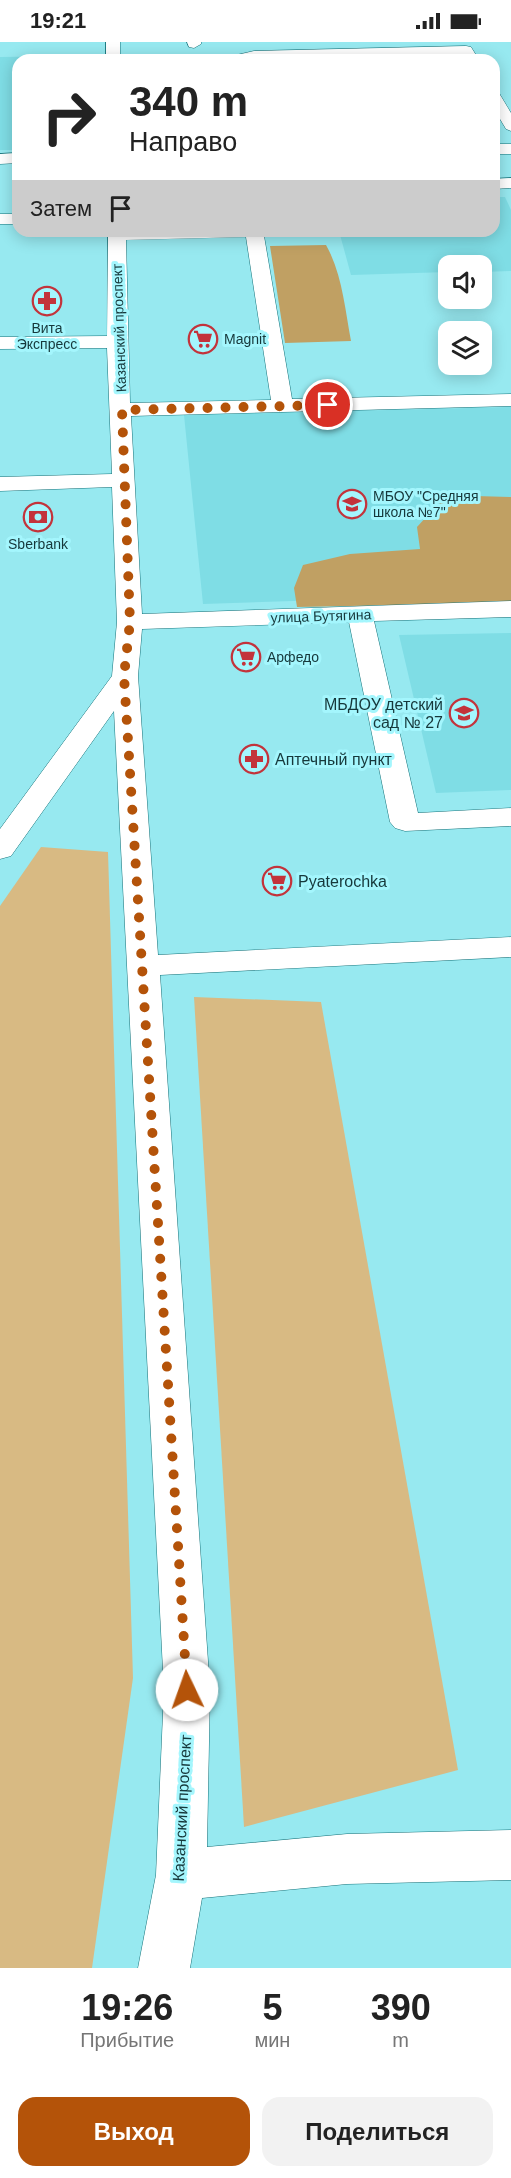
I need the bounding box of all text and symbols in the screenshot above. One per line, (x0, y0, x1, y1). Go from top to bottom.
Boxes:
text: 19:21 (30, 8, 86, 33)
icon: right (30, 78, 108, 156)
text: 340 m (129, 78, 248, 125)
text: Направо (129, 127, 237, 157)
icon: arrive (104, 192, 137, 225)
text: Затем (30, 196, 92, 221)
map controls (438, 255, 492, 375)
button: sound (438, 255, 492, 309)
street label: Казанский проспект (109, 263, 129, 393)
pharmacy icon: Вита Экспресс (31, 285, 63, 317)
place label: Вита Экспресс (17, 320, 77, 352)
button: layers (438, 321, 492, 375)
supermarket icon: Magnit (187, 323, 219, 355)
place label: Magnit (224, 331, 266, 347)
pin (302, 379, 353, 430)
icon: arrive (311, 388, 344, 421)
school or university icon: МБОУ "Средняя школа №7" (336, 488, 368, 520)
place label: МБОУ "Средняя школа №7" (373, 488, 478, 520)
bank icon: Sberbank (22, 501, 54, 533)
place label: Sberbank (8, 536, 69, 552)
street label: улица Бутягина (270, 606, 372, 626)
supermarket icon: Арфедо (230, 641, 262, 673)
place label: Арфедо (267, 649, 319, 665)
place label: МБДОУ детский сад № 27 (324, 696, 443, 731)
school or university icon: МБДОУ детский сад № 27 (448, 697, 480, 729)
pharmacy icon: Аптечный пункт (238, 743, 270, 775)
place label: Аптечный пункт (275, 751, 393, 768)
supermarket icon: Pyaterochka (261, 865, 293, 897)
place label: Pyaterochka (298, 873, 387, 890)
position arrow (155, 1658, 219, 1722)
street label: Казанский проспект (170, 1734, 194, 1882)
text: 19:26 (81, 1987, 173, 2028)
text: 5 (262, 1987, 282, 2028)
text: 390 (371, 1987, 431, 2028)
text: Прибытие (80, 2029, 174, 2051)
text: мин (254, 2029, 290, 2051)
text: m (392, 2029, 409, 2051)
button: Выход (18, 2097, 250, 2166)
button: Поделиться (262, 2097, 493, 2166)

